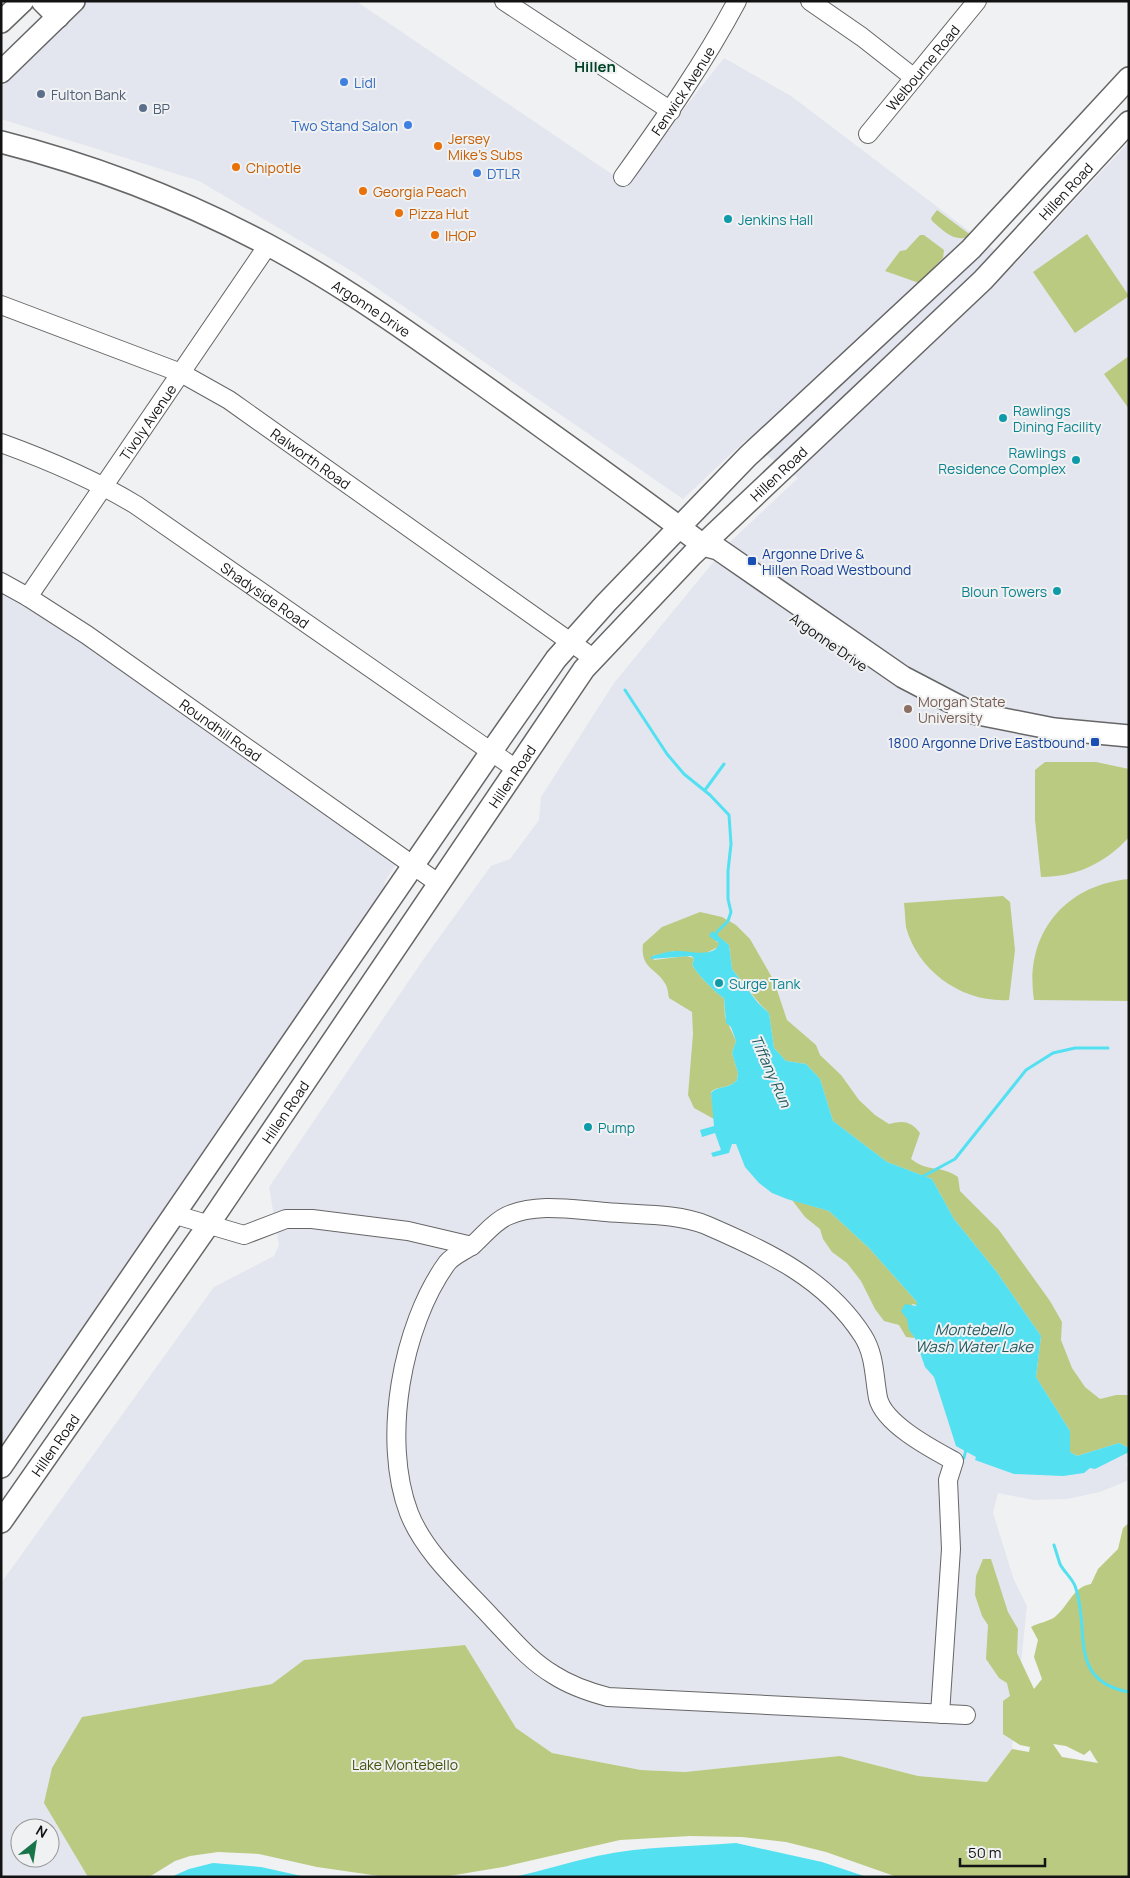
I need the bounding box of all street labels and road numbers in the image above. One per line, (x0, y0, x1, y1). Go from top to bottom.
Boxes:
street label: Welbourne Road (882, 20, 964, 115)
street label: Fenwick Avenue (646, 43, 719, 139)
street label: Hillen Road (1034, 158, 1097, 224)
street label: Argonne Drive (329, 275, 415, 341)
street label: Tivoly Avenue (115, 380, 180, 464)
street label: Ralworth Road (267, 423, 355, 493)
street label: Hillen Road (746, 442, 811, 505)
street label: Shadyside Road (217, 557, 313, 632)
street label: Argonne Drive (786, 608, 872, 676)
street label: Roundhill Road (176, 694, 266, 765)
street label: Hillen Road (484, 741, 540, 811)
street label: Hillen Road (257, 1077, 313, 1147)
street label: Hillen Road (26, 1410, 83, 1480)

